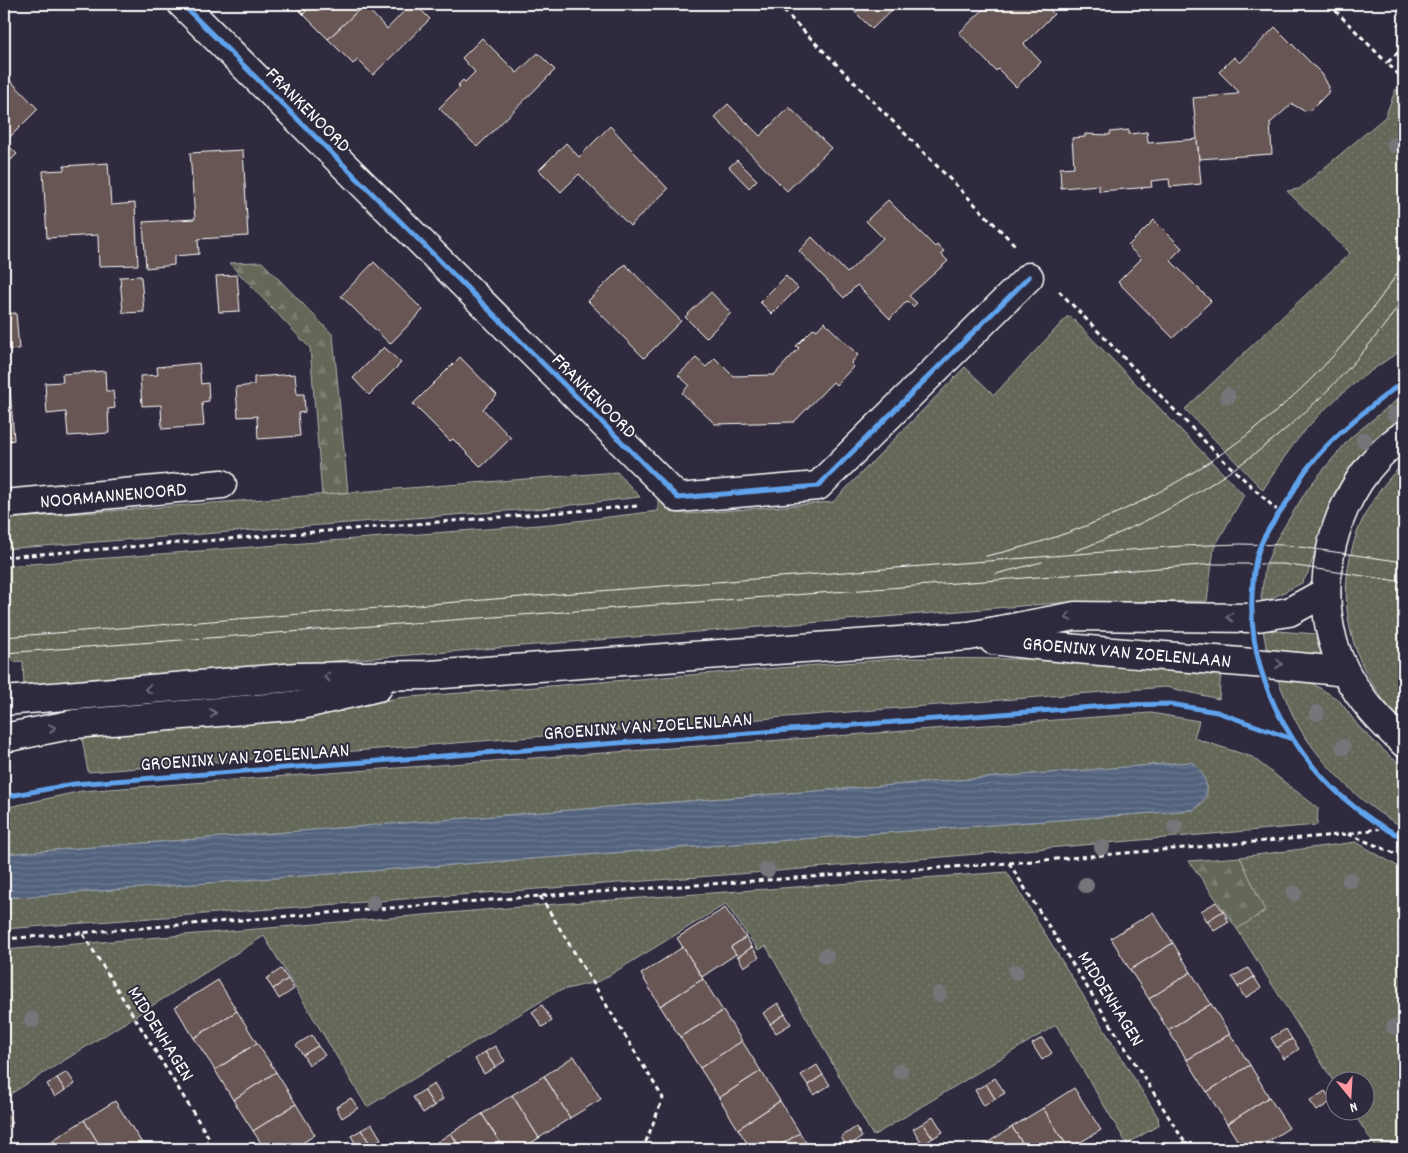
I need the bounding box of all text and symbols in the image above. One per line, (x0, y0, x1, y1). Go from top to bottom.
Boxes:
street label: FRANKENOORD (258, 62, 356, 160)
street label: FRANKENOORD (544, 348, 642, 446)
street label: NOORMANNENOORD (39, 477, 188, 517)
one-way arrow (1064, 612, 1072, 622)
one-way arrow (1226, 612, 1234, 623)
street label: GROENINX VAN ZOELENLAAN (1021, 631, 1232, 677)
one-way arrow (1275, 658, 1283, 669)
one-way arrow (323, 672, 331, 682)
one-way arrow (144, 683, 152, 694)
one-way arrow (210, 707, 218, 718)
street label: GROENINX VAN ZOELENLAAN (543, 707, 754, 749)
one-way arrow (47, 724, 56, 734)
street label: GROENINX VAN ZOELENLAAN (140, 738, 351, 780)
street label: MIDDENHAGEN (1069, 946, 1150, 1053)
street label: MIDDENHAGEN (119, 981, 200, 1088)
north arrow (1326, 1070, 1376, 1120)
text: N (1347, 1096, 1360, 1117)

